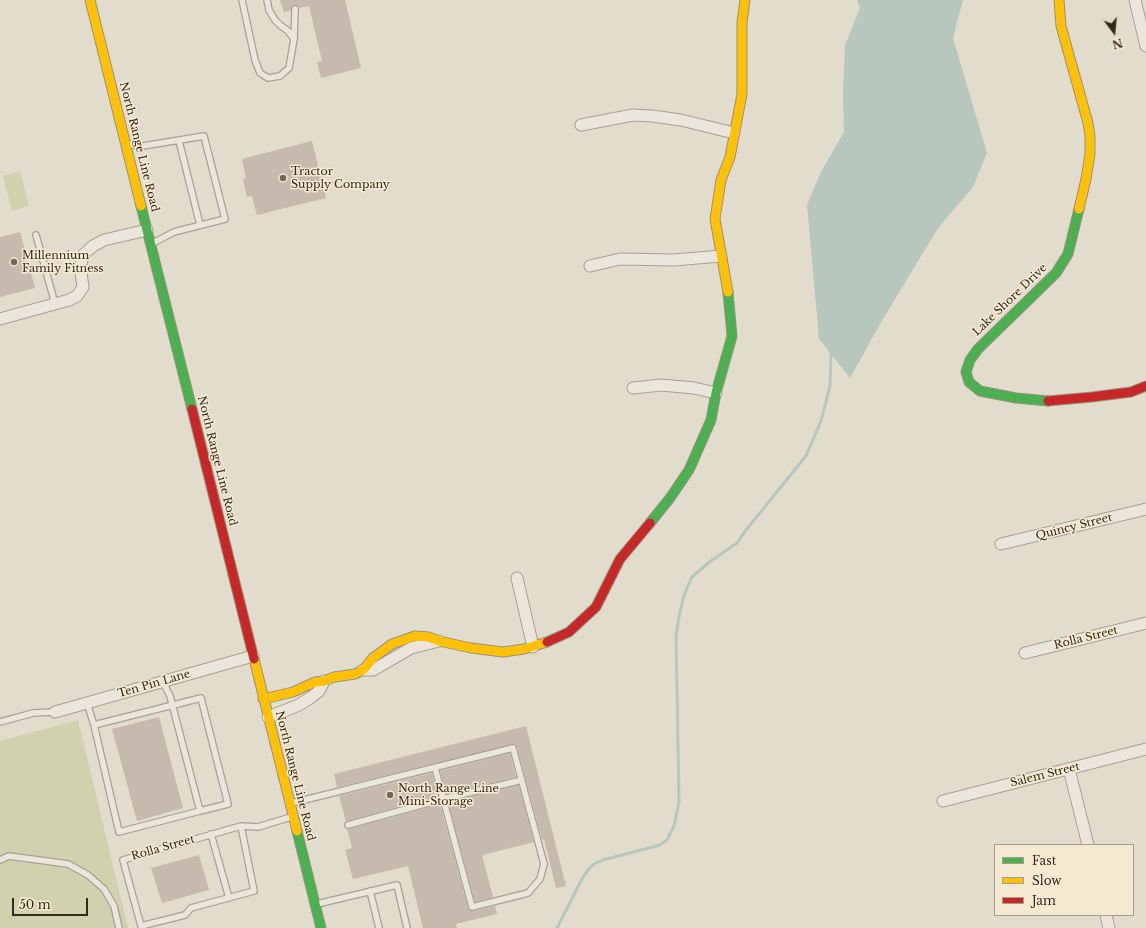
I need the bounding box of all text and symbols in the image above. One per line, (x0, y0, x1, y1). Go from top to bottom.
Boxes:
north arrow (1094, 12, 1134, 52)
text: N (1110, 35, 1124, 52)
street label: North Range Line Road (116, 81, 162, 213)
place label: Tractor Supply Company (291, 165, 390, 191)
marker: Tractor Supply Company (278, 173, 288, 183)
place label: Millennium Family Fitness (22, 249, 103, 275)
marker: Millennium Family Fitness (9, 257, 19, 267)
street label: Lake Shore Drive (970, 261, 1050, 339)
street label: North Range Line Road (194, 395, 240, 527)
street label: Quincy Street (1034, 511, 1114, 543)
street label: Rolla Street (1053, 624, 1119, 652)
street label: Ten Pin Lane (116, 667, 192, 701)
street label: North Range Line Road (272, 710, 318, 842)
street label: Salem Street (1009, 760, 1081, 790)
place label: North Range Line Mini-Storage (398, 782, 499, 808)
marker: North Range Line Mini-Storage (385, 790, 395, 800)
street label: Rolla Street (130, 833, 196, 863)
legend (994, 844, 1134, 916)
text: Fast (1032, 853, 1056, 868)
text: Slow (1032, 873, 1061, 888)
scale bar (14, 890, 90, 916)
text: Jam (1032, 893, 1056, 908)
text: 50 m (19, 897, 51, 912)

